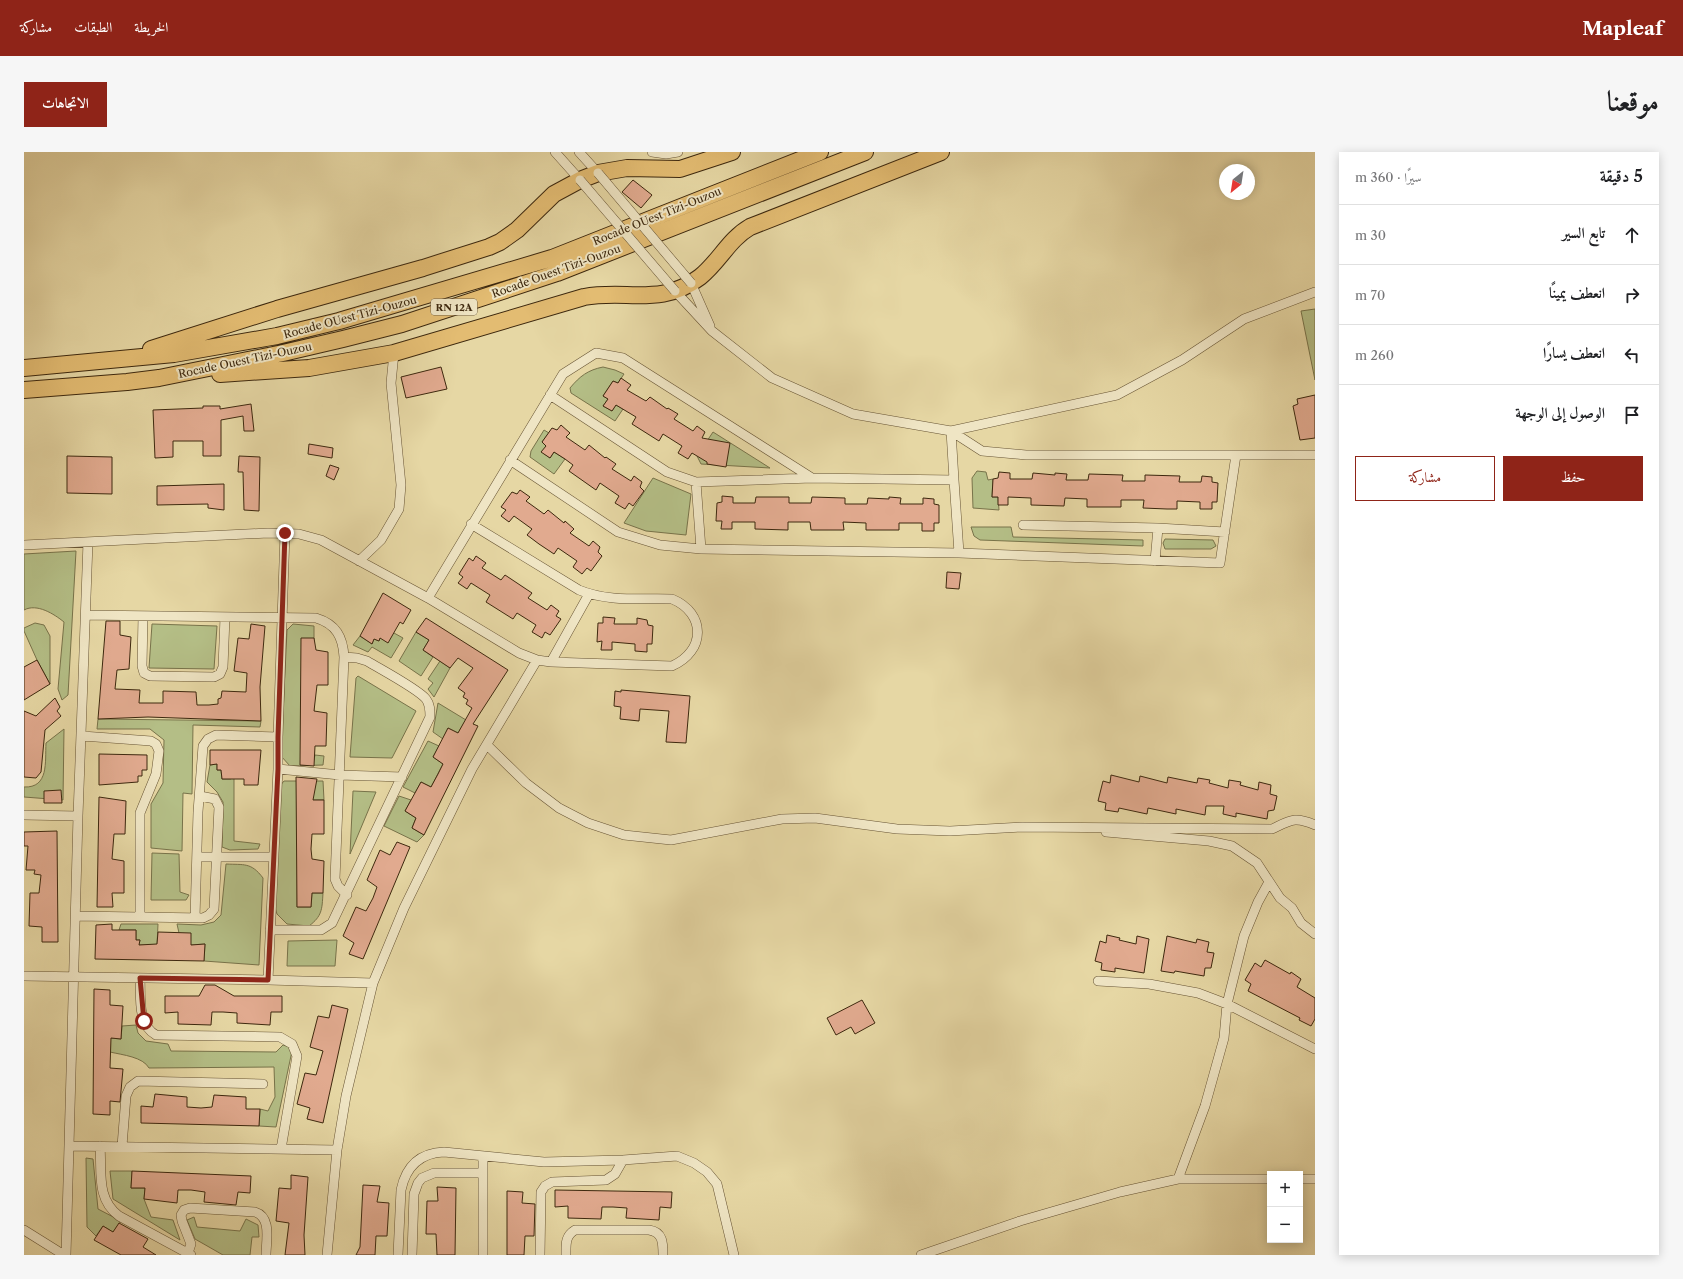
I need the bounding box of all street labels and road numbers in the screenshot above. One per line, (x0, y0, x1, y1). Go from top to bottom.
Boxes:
street label: Rocade OUest Tizi-Ouzou (591, 184, 723, 248)
street label: Rocade Ouest Tizi-Ouzou (490, 241, 622, 301)
street label: Rocade OUest Tizi-Ouzou (282, 292, 418, 342)
road number: RN 12A (431, 299, 477, 315)
street label: Rocade Ouest Tizi-Ouzou (177, 339, 313, 381)

